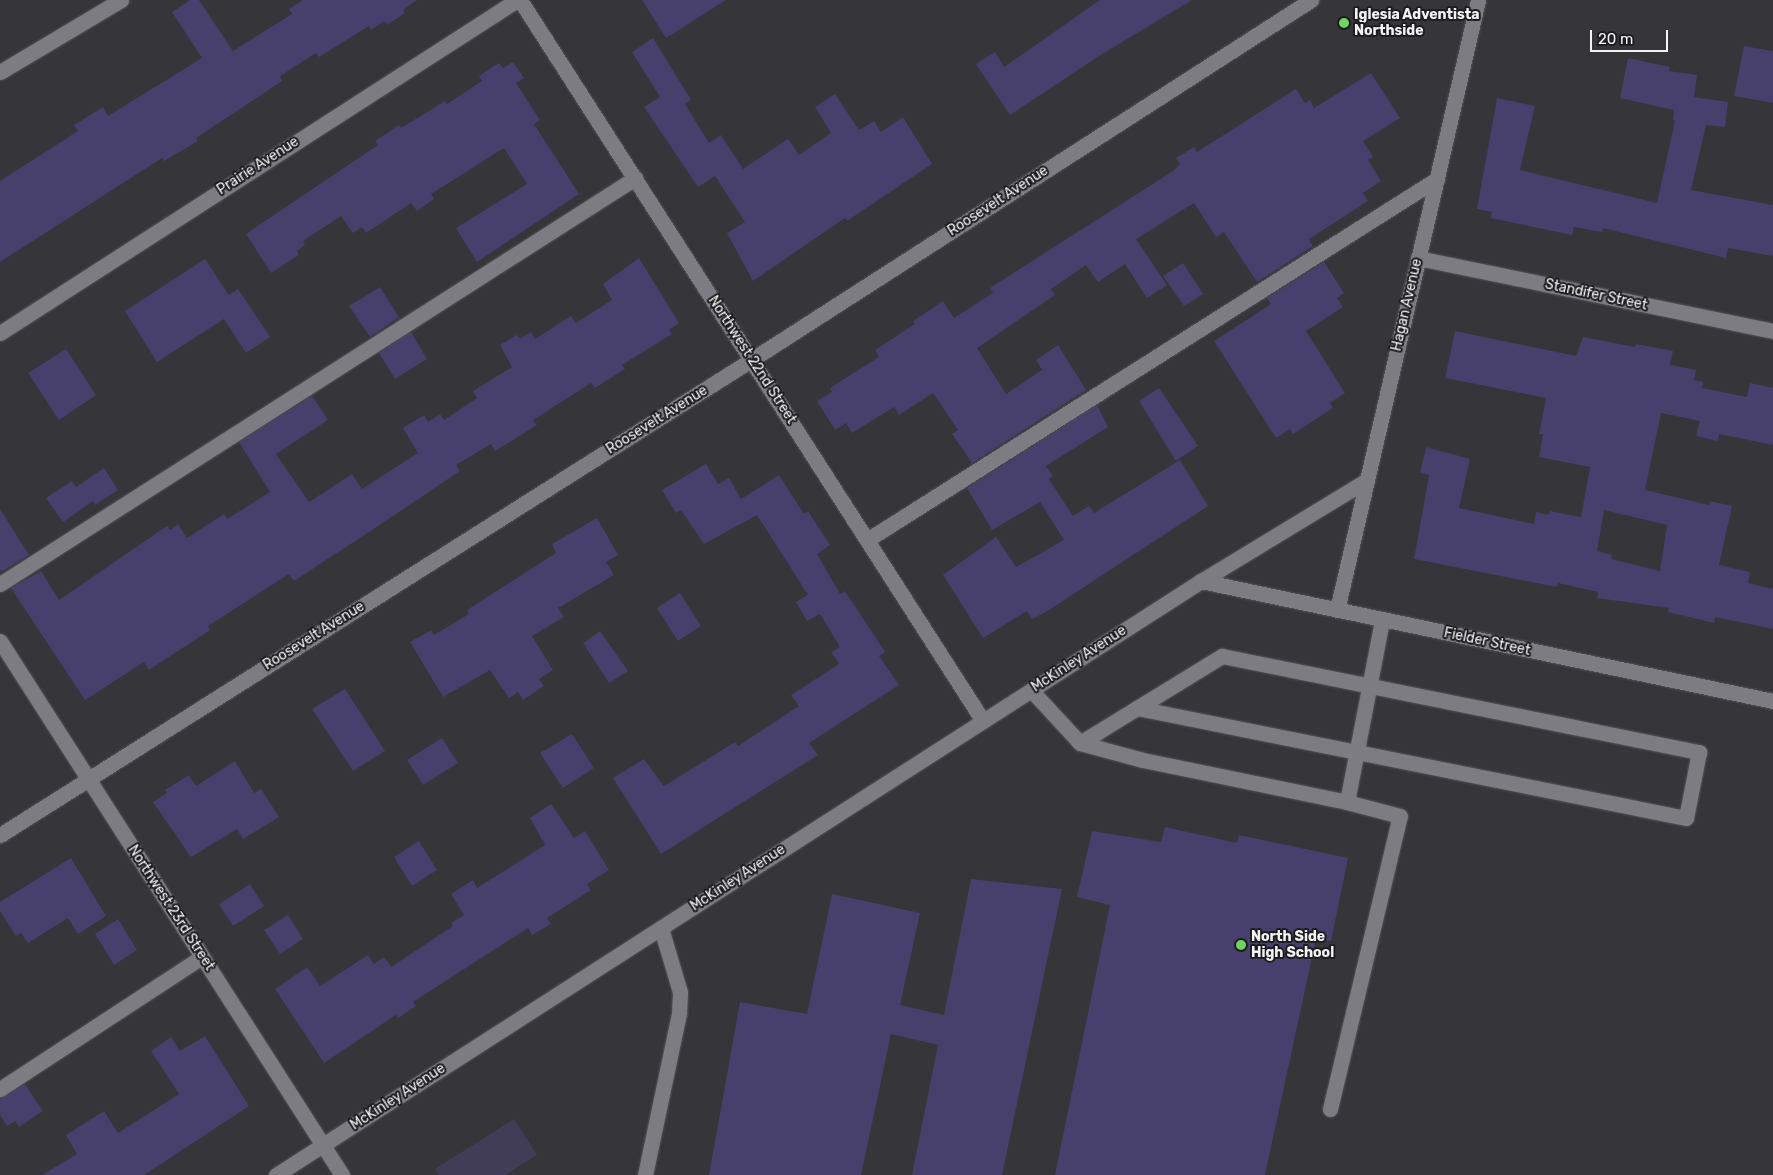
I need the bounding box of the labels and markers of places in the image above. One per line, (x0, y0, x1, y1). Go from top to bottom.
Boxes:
place label: Iglesia Adventista Northside (1354, 7, 1480, 40)
marker: Iglesia Adventista Northside (1338, 17, 1350, 29)
place label: North Side High School (1251, 929, 1334, 962)
marker: North Side High School (1235, 939, 1247, 951)

